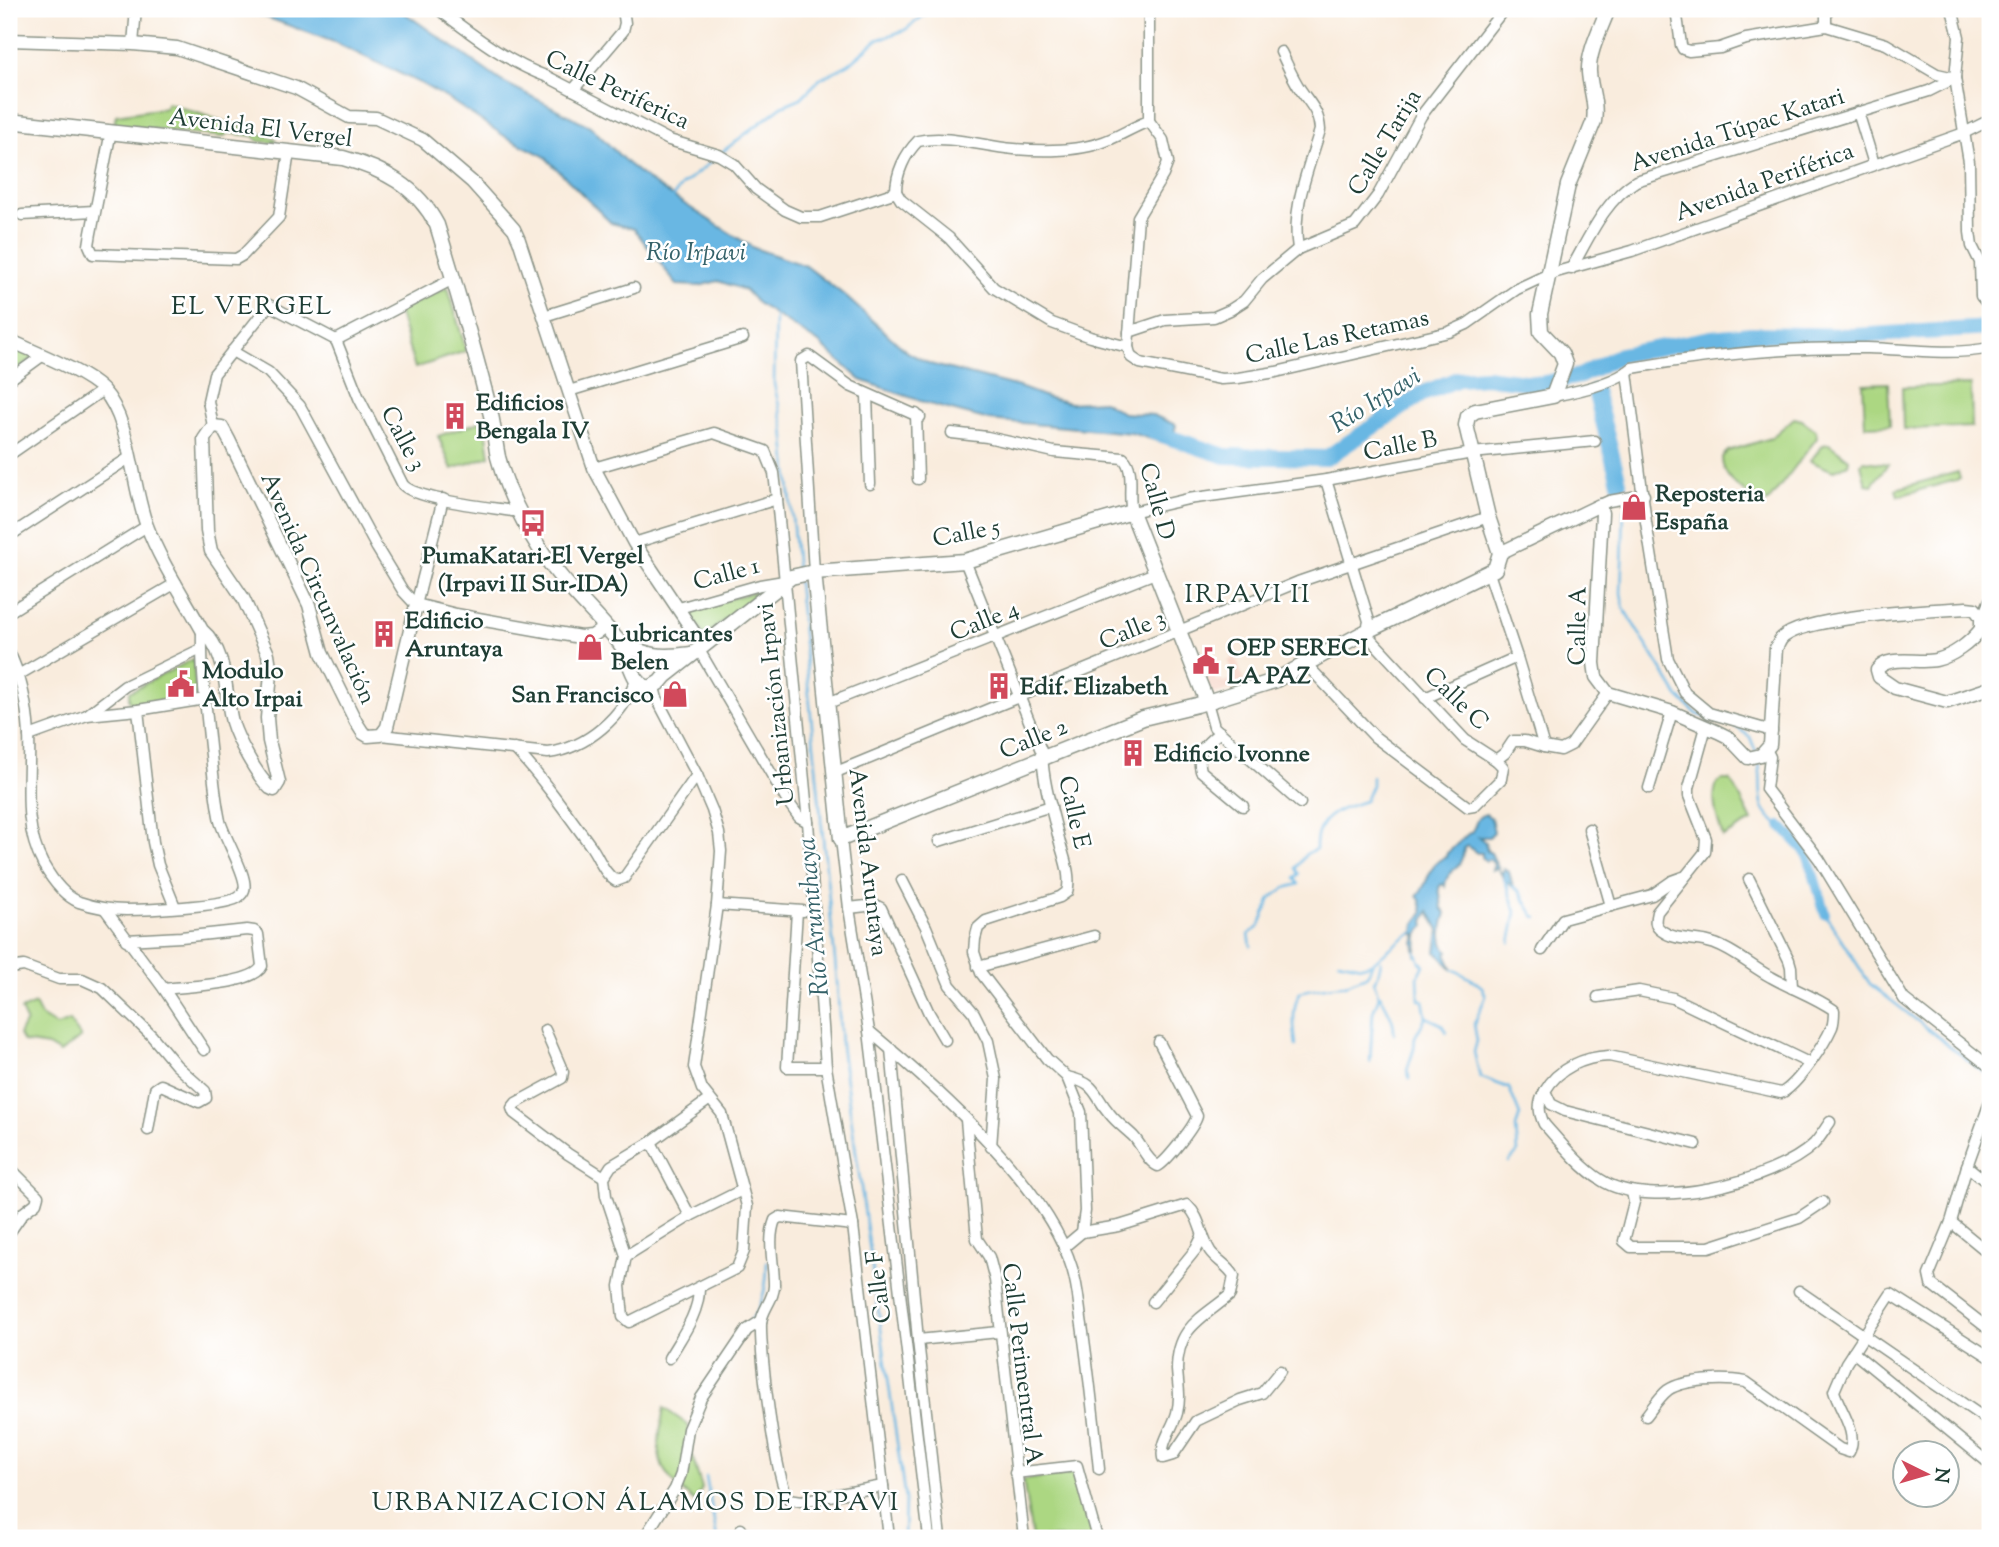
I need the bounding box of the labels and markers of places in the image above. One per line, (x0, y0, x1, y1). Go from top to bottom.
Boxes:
place label: Edificios Bengala IV (476, 387, 590, 449)
building icon: Edificios Bengala IV (440, 401, 470, 431)
place label: Reposteria España (1655, 478, 1766, 540)
shop icon: Reposteria España (1619, 492, 1649, 522)
bus stop icon: PumaKatari-El Vergel (Irpavi II Sur-IDA) (518, 508, 548, 538)
place label: PumaKatari-El Vergel (Irpavi II Sur-IDA) (422, 540, 644, 602)
place label: Edificio Aruntaya (405, 605, 504, 667)
place label: Lubricantes Belen (611, 618, 733, 680)
building icon: Edificio Aruntaya (369, 619, 399, 649)
shop icon: Lubricantes Belen (575, 632, 605, 662)
place label: OEP SERECI LA PAZ (1227, 632, 1369, 694)
public building icon: OEP SERECI LA PAZ (1191, 646, 1221, 676)
place label: Modulo Alto Irpai (202, 655, 303, 717)
public building icon: Modulo Alto Irpai (166, 669, 196, 699)
building icon: Edif. Elizabeth (984, 671, 1014, 701)
place label: Edif. Elizabeth (1020, 671, 1169, 705)
place label: San Francisco (511, 679, 654, 713)
shop icon: San Francisco (660, 679, 690, 709)
building icon: Edificio Ivonne (1118, 738, 1148, 768)
place label: Edificio Ivonne (1154, 738, 1310, 772)

